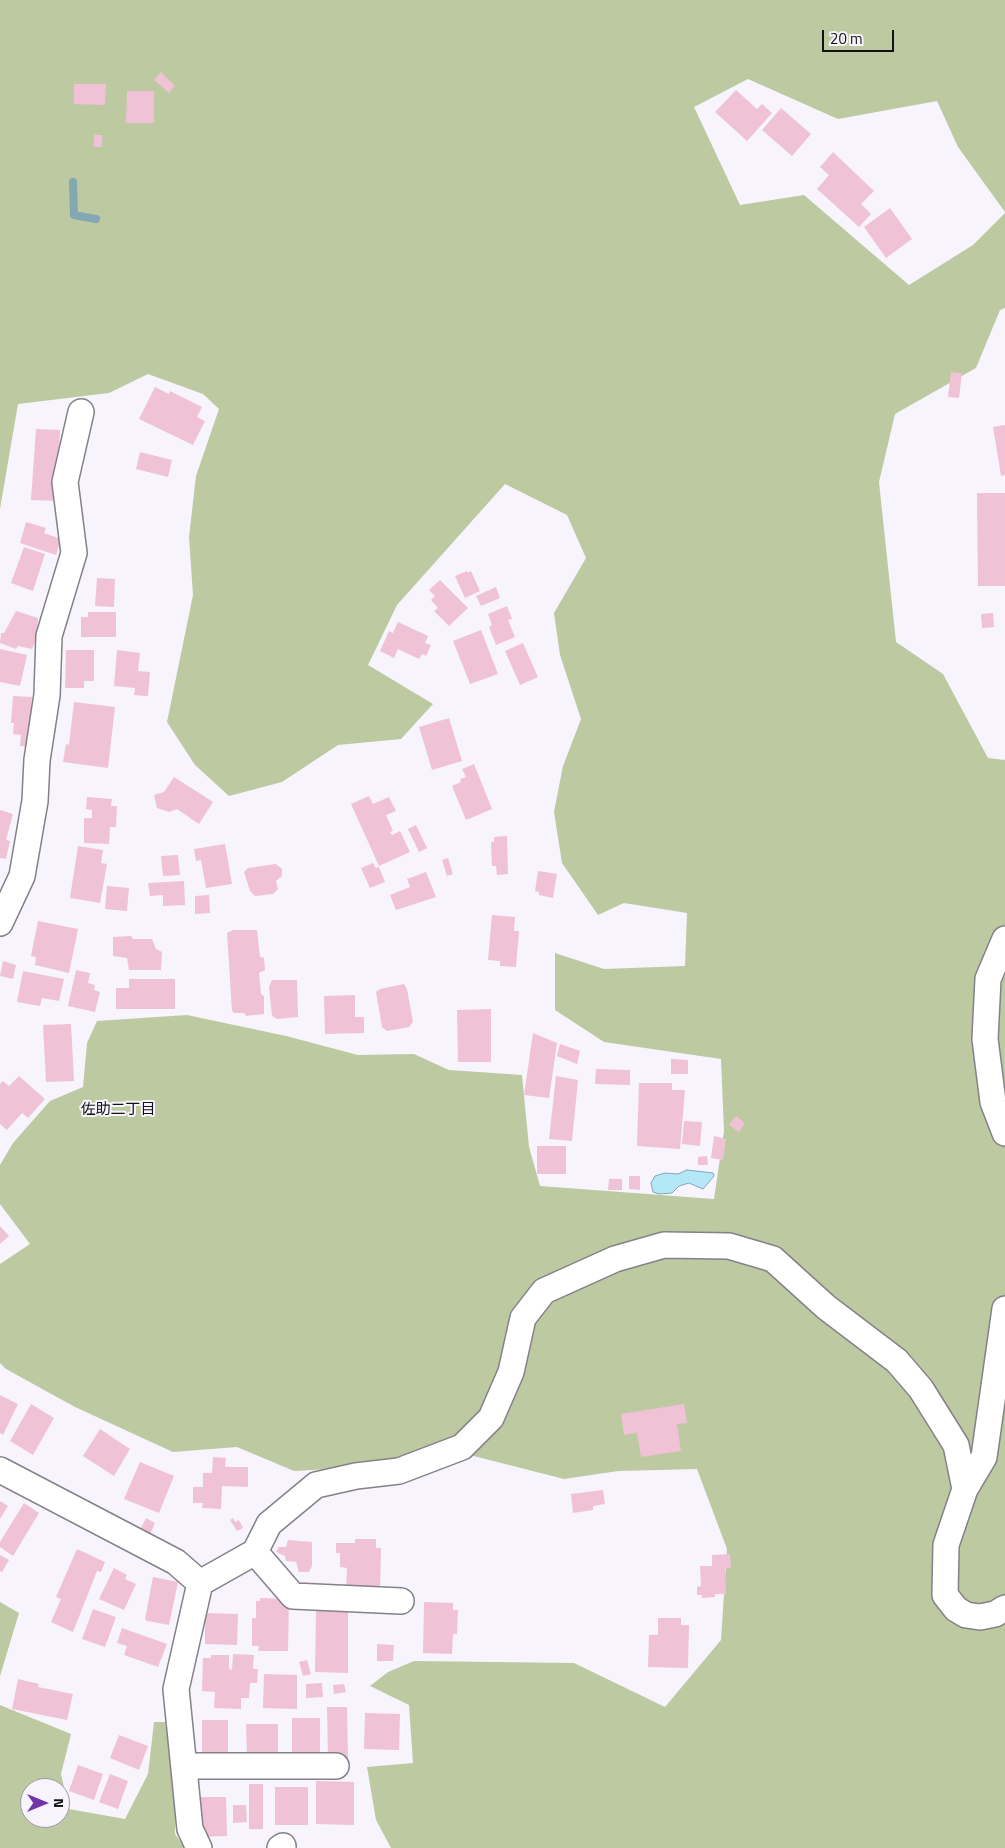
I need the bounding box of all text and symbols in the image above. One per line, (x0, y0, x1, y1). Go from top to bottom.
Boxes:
scale bar (825, 20, 898, 52)
text: 20 m (830, 27, 863, 50)
district label: 佐助二丁目 (81, 1101, 155, 1119)
north arrow (20, 1778, 70, 1828)
text: N (49, 1798, 70, 1808)

